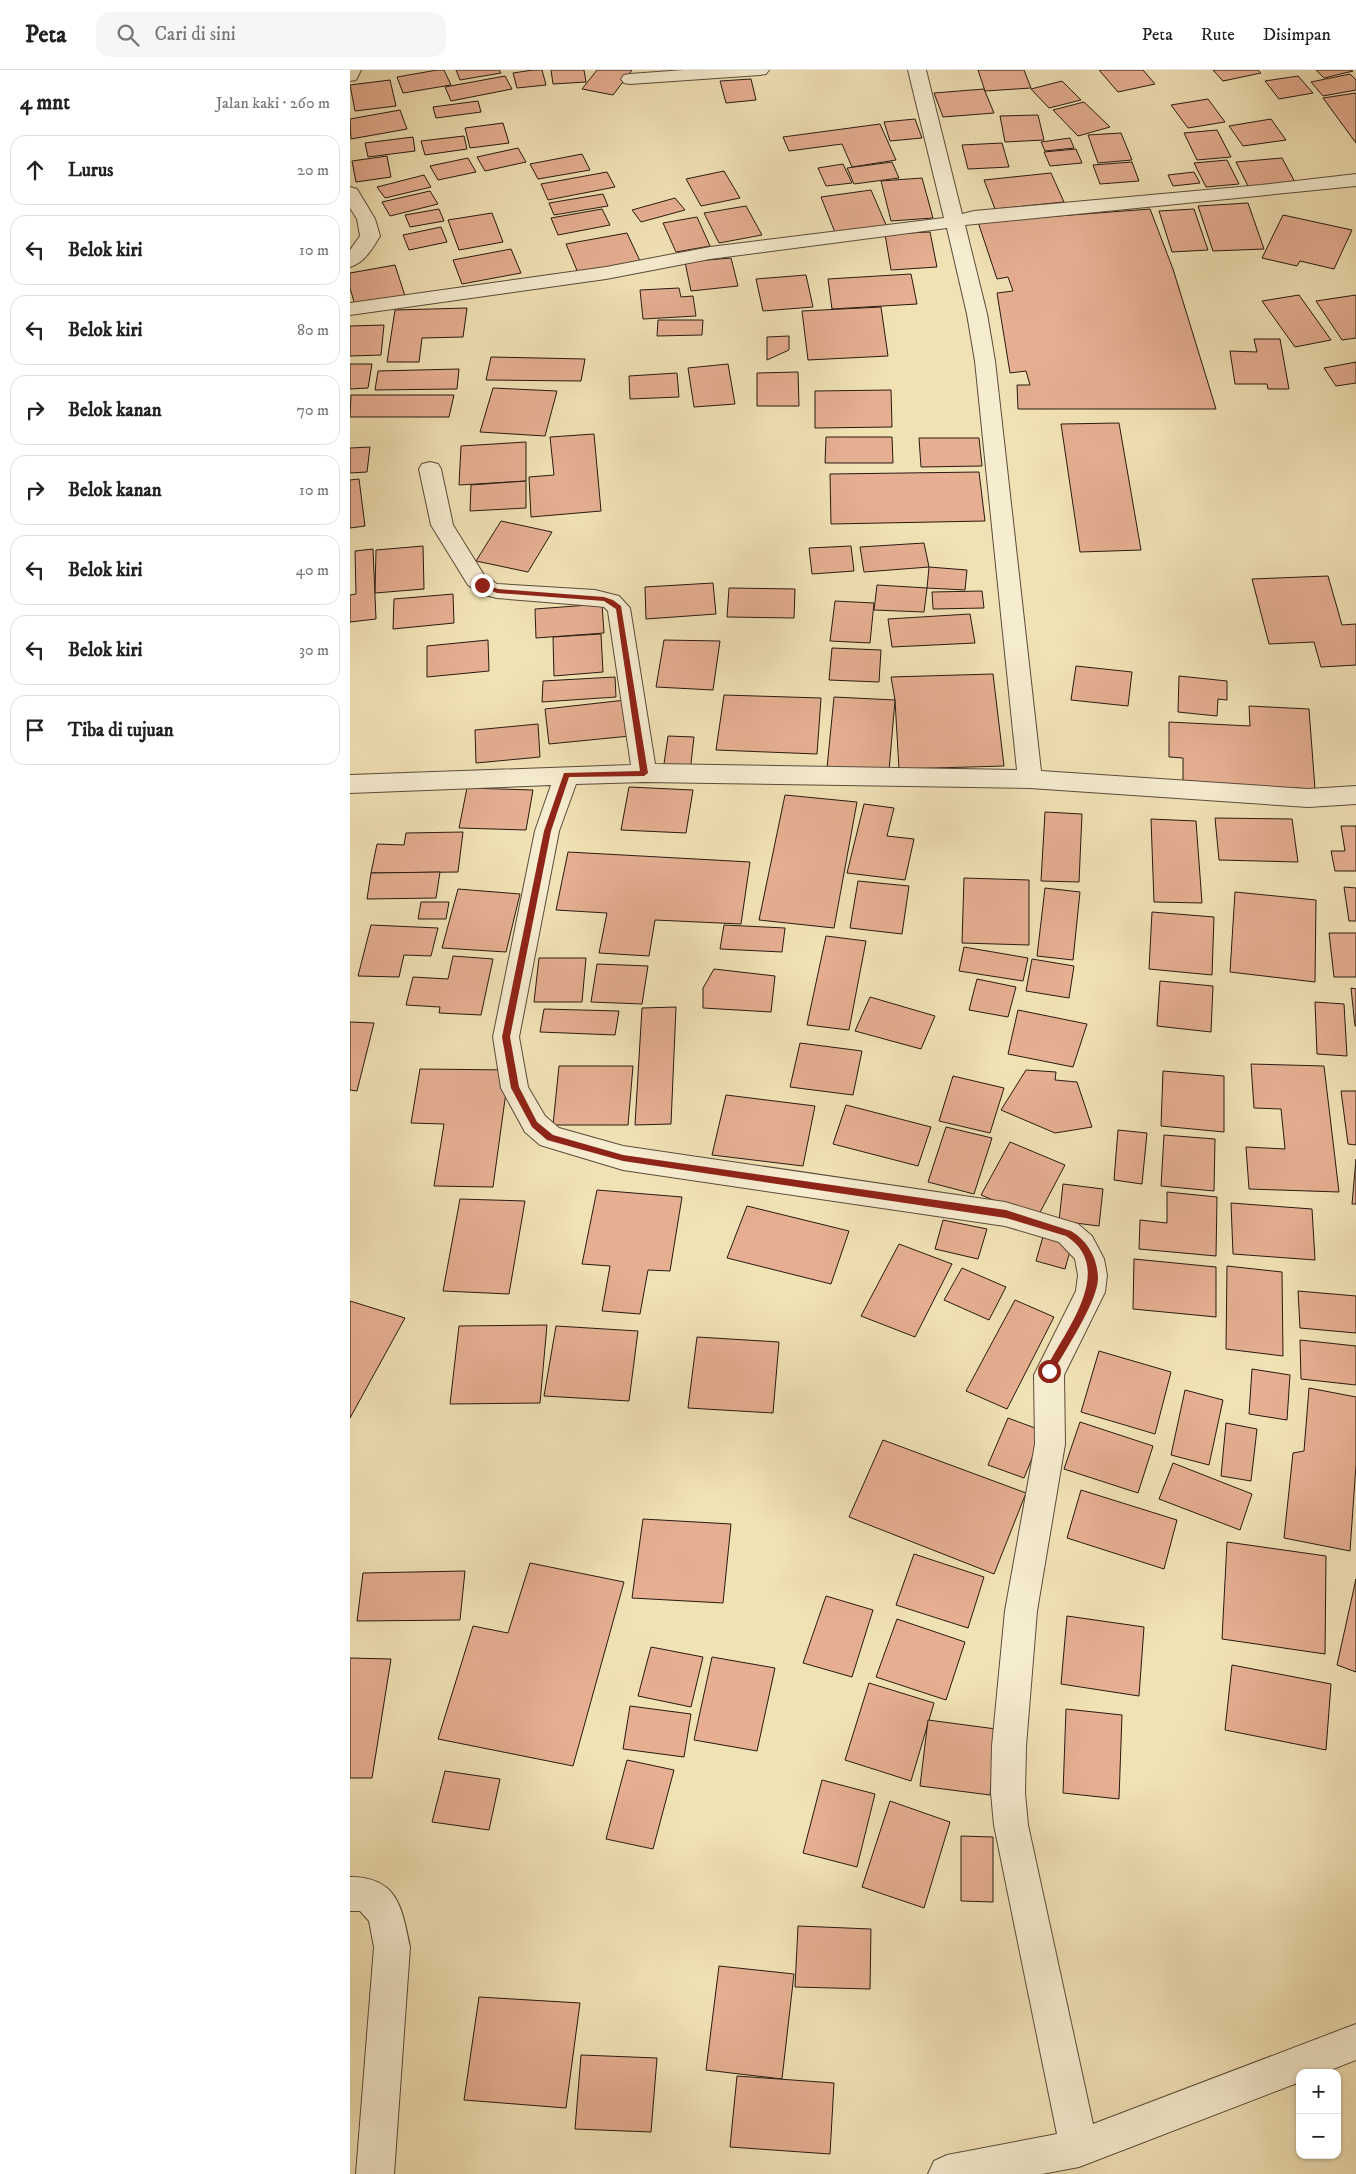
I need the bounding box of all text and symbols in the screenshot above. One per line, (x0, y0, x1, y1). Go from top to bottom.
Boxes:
search box (96, 12, 446, 57)
text: Peta (25, 20, 66, 50)
icon: search (114, 21, 142, 49)
text: Cari di sini (154, 23, 236, 46)
text: Peta (1142, 24, 1173, 46)
text: Rute (1201, 24, 1235, 46)
text: Disimpan (1263, 24, 1331, 46)
text: 4 mnt (20, 90, 70, 116)
text: Jalan kaki · 260 m (216, 93, 330, 113)
icon: ahead (21, 156, 49, 184)
text: Lurus (68, 159, 113, 182)
text: 20 m (297, 160, 329, 180)
icon: left (21, 236, 49, 264)
text: Belok kiri (68, 239, 142, 262)
text: 10 m (299, 240, 329, 260)
icon: left (21, 316, 49, 344)
text: Belok kiri (68, 319, 142, 342)
text: 80 m (297, 320, 329, 340)
icon: right (21, 396, 49, 424)
text: Belok kanan (68, 399, 162, 422)
text: 70 m (297, 400, 329, 420)
icon: right (21, 476, 49, 504)
text: Belok kanan (68, 479, 162, 502)
text: 10 m (299, 480, 329, 500)
icon: left (21, 556, 49, 584)
text: Belok kiri (68, 559, 142, 582)
text: 40 m (296, 560, 329, 580)
route end (471, 574, 494, 597)
icon: left (21, 636, 49, 664)
text: Belok kiri (68, 639, 142, 662)
text: 30 m (299, 640, 329, 660)
icon: arrive (21, 716, 49, 744)
text: Tiba di tujuan (68, 719, 174, 742)
route start (1038, 1360, 1061, 1383)
map controls (1296, 2069, 1341, 2159)
button: + (1296, 2069, 1341, 2114)
button: − (1296, 2114, 1341, 2159)

